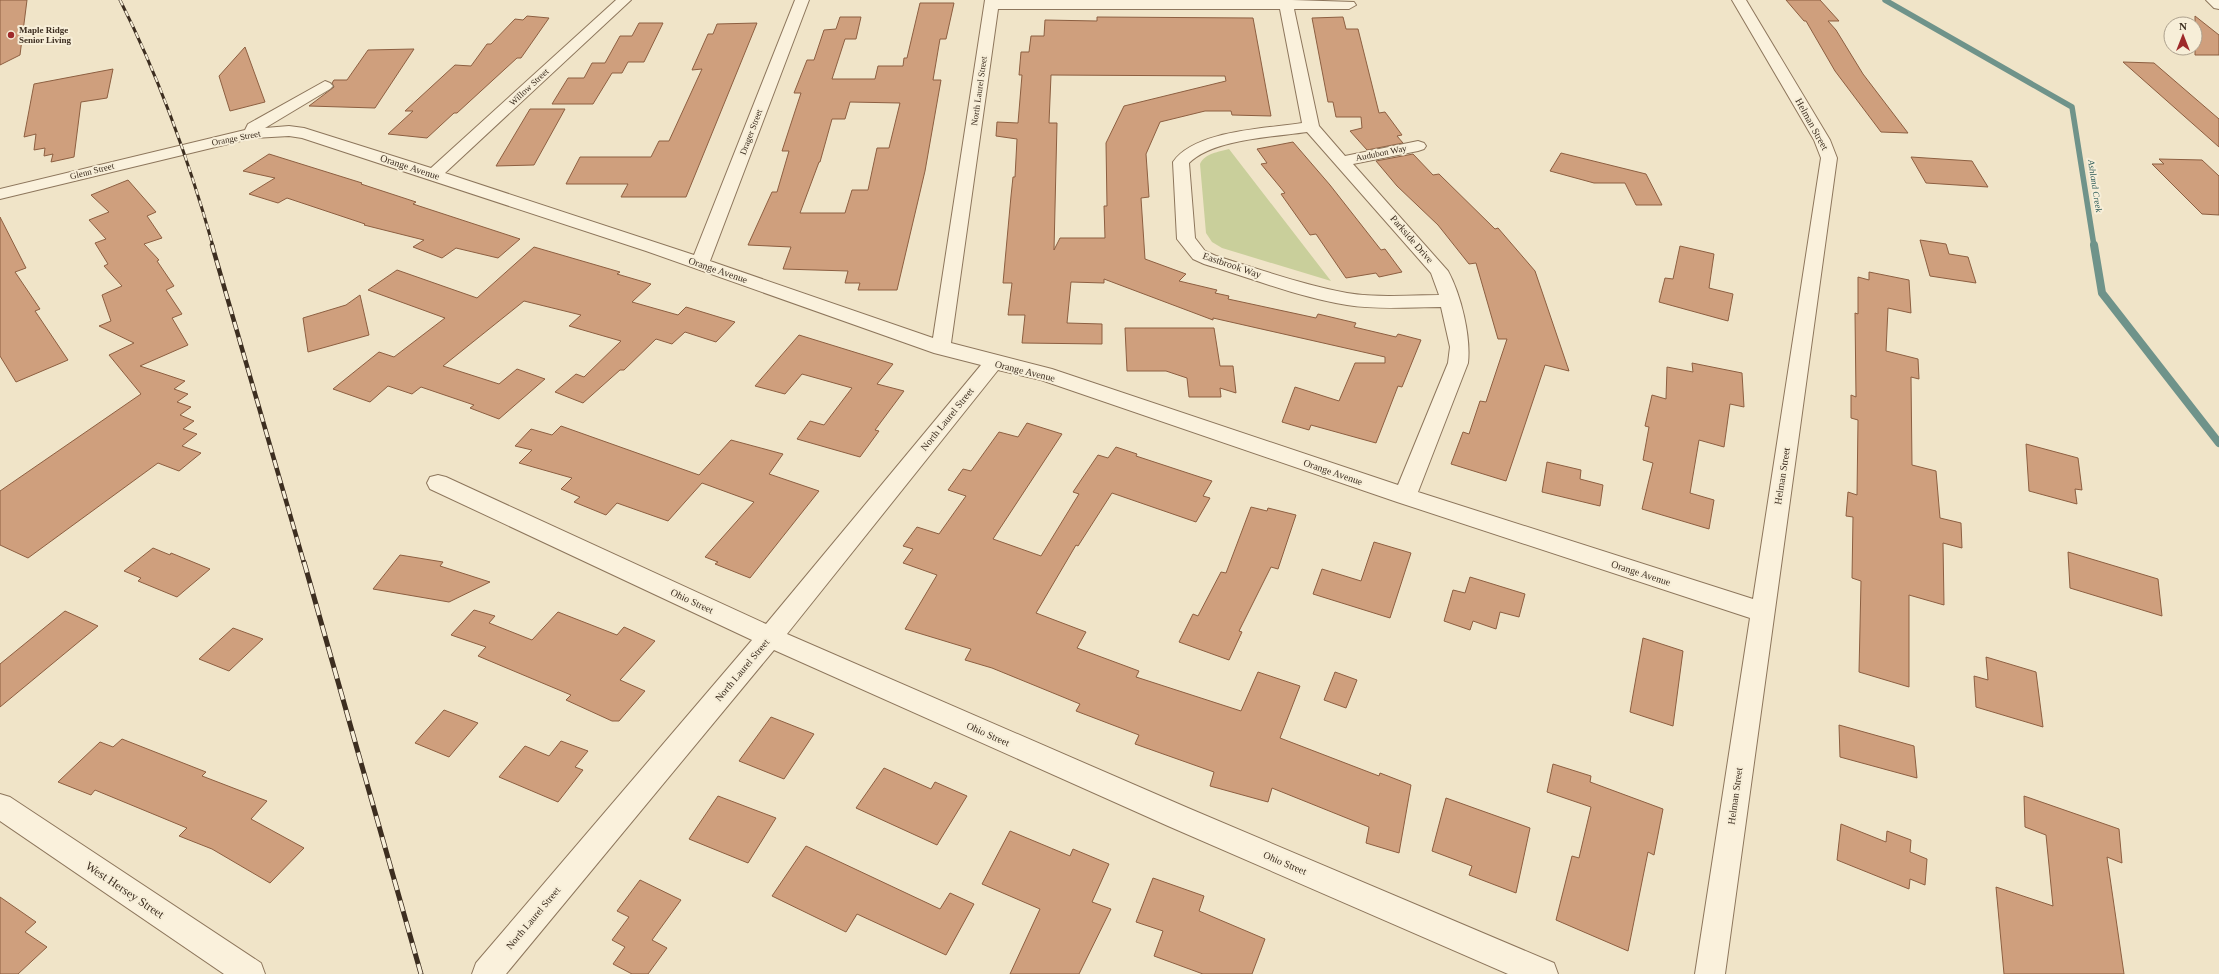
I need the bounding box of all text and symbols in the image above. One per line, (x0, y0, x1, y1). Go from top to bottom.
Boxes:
north arrow (2163, 16, 2203, 56)
text: N (2179, 20, 2187, 32)
place label: Maple Ridge Senior Living (19, 25, 72, 45)
marker: Maple Ridge Senior Living (6, 30, 16, 40)
street label: North Laurel Street (969, 55, 989, 126)
street label: Willow Street (507, 66, 551, 108)
street label: Helman Street (1793, 96, 1831, 152)
street label: Drager Street (738, 107, 764, 156)
street label: Orange Street (211, 128, 262, 148)
street label: Audubon Way (1355, 143, 1408, 163)
street label: Orange Avenue (379, 152, 442, 182)
water label: Ashland Creek (2086, 158, 2104, 214)
street label: Glenn Street (69, 161, 116, 181)
street label: Parkside Drive (1388, 213, 1436, 266)
street label: Eastbrook Way (1201, 250, 1263, 280)
street label: Orange Avenue (687, 255, 750, 285)
street label: Orange Avenue (994, 358, 1057, 384)
street label: North Laurel Street (918, 385, 976, 453)
street label: Helman Street (1772, 447, 1792, 505)
street label: Orange Avenue (1302, 457, 1365, 487)
street label: Orange Avenue (1610, 558, 1673, 588)
street label: Ohio Street (669, 586, 715, 616)
street label: North Laurel Street (713, 637, 771, 703)
street label: Ohio Street (965, 720, 1011, 748)
street label: Helman Street (1726, 767, 1744, 825)
street label: Ohio Street (1262, 849, 1308, 877)
street label: West Hersey Street (83, 859, 167, 922)
street label: North Laurel Street (504, 885, 562, 951)

